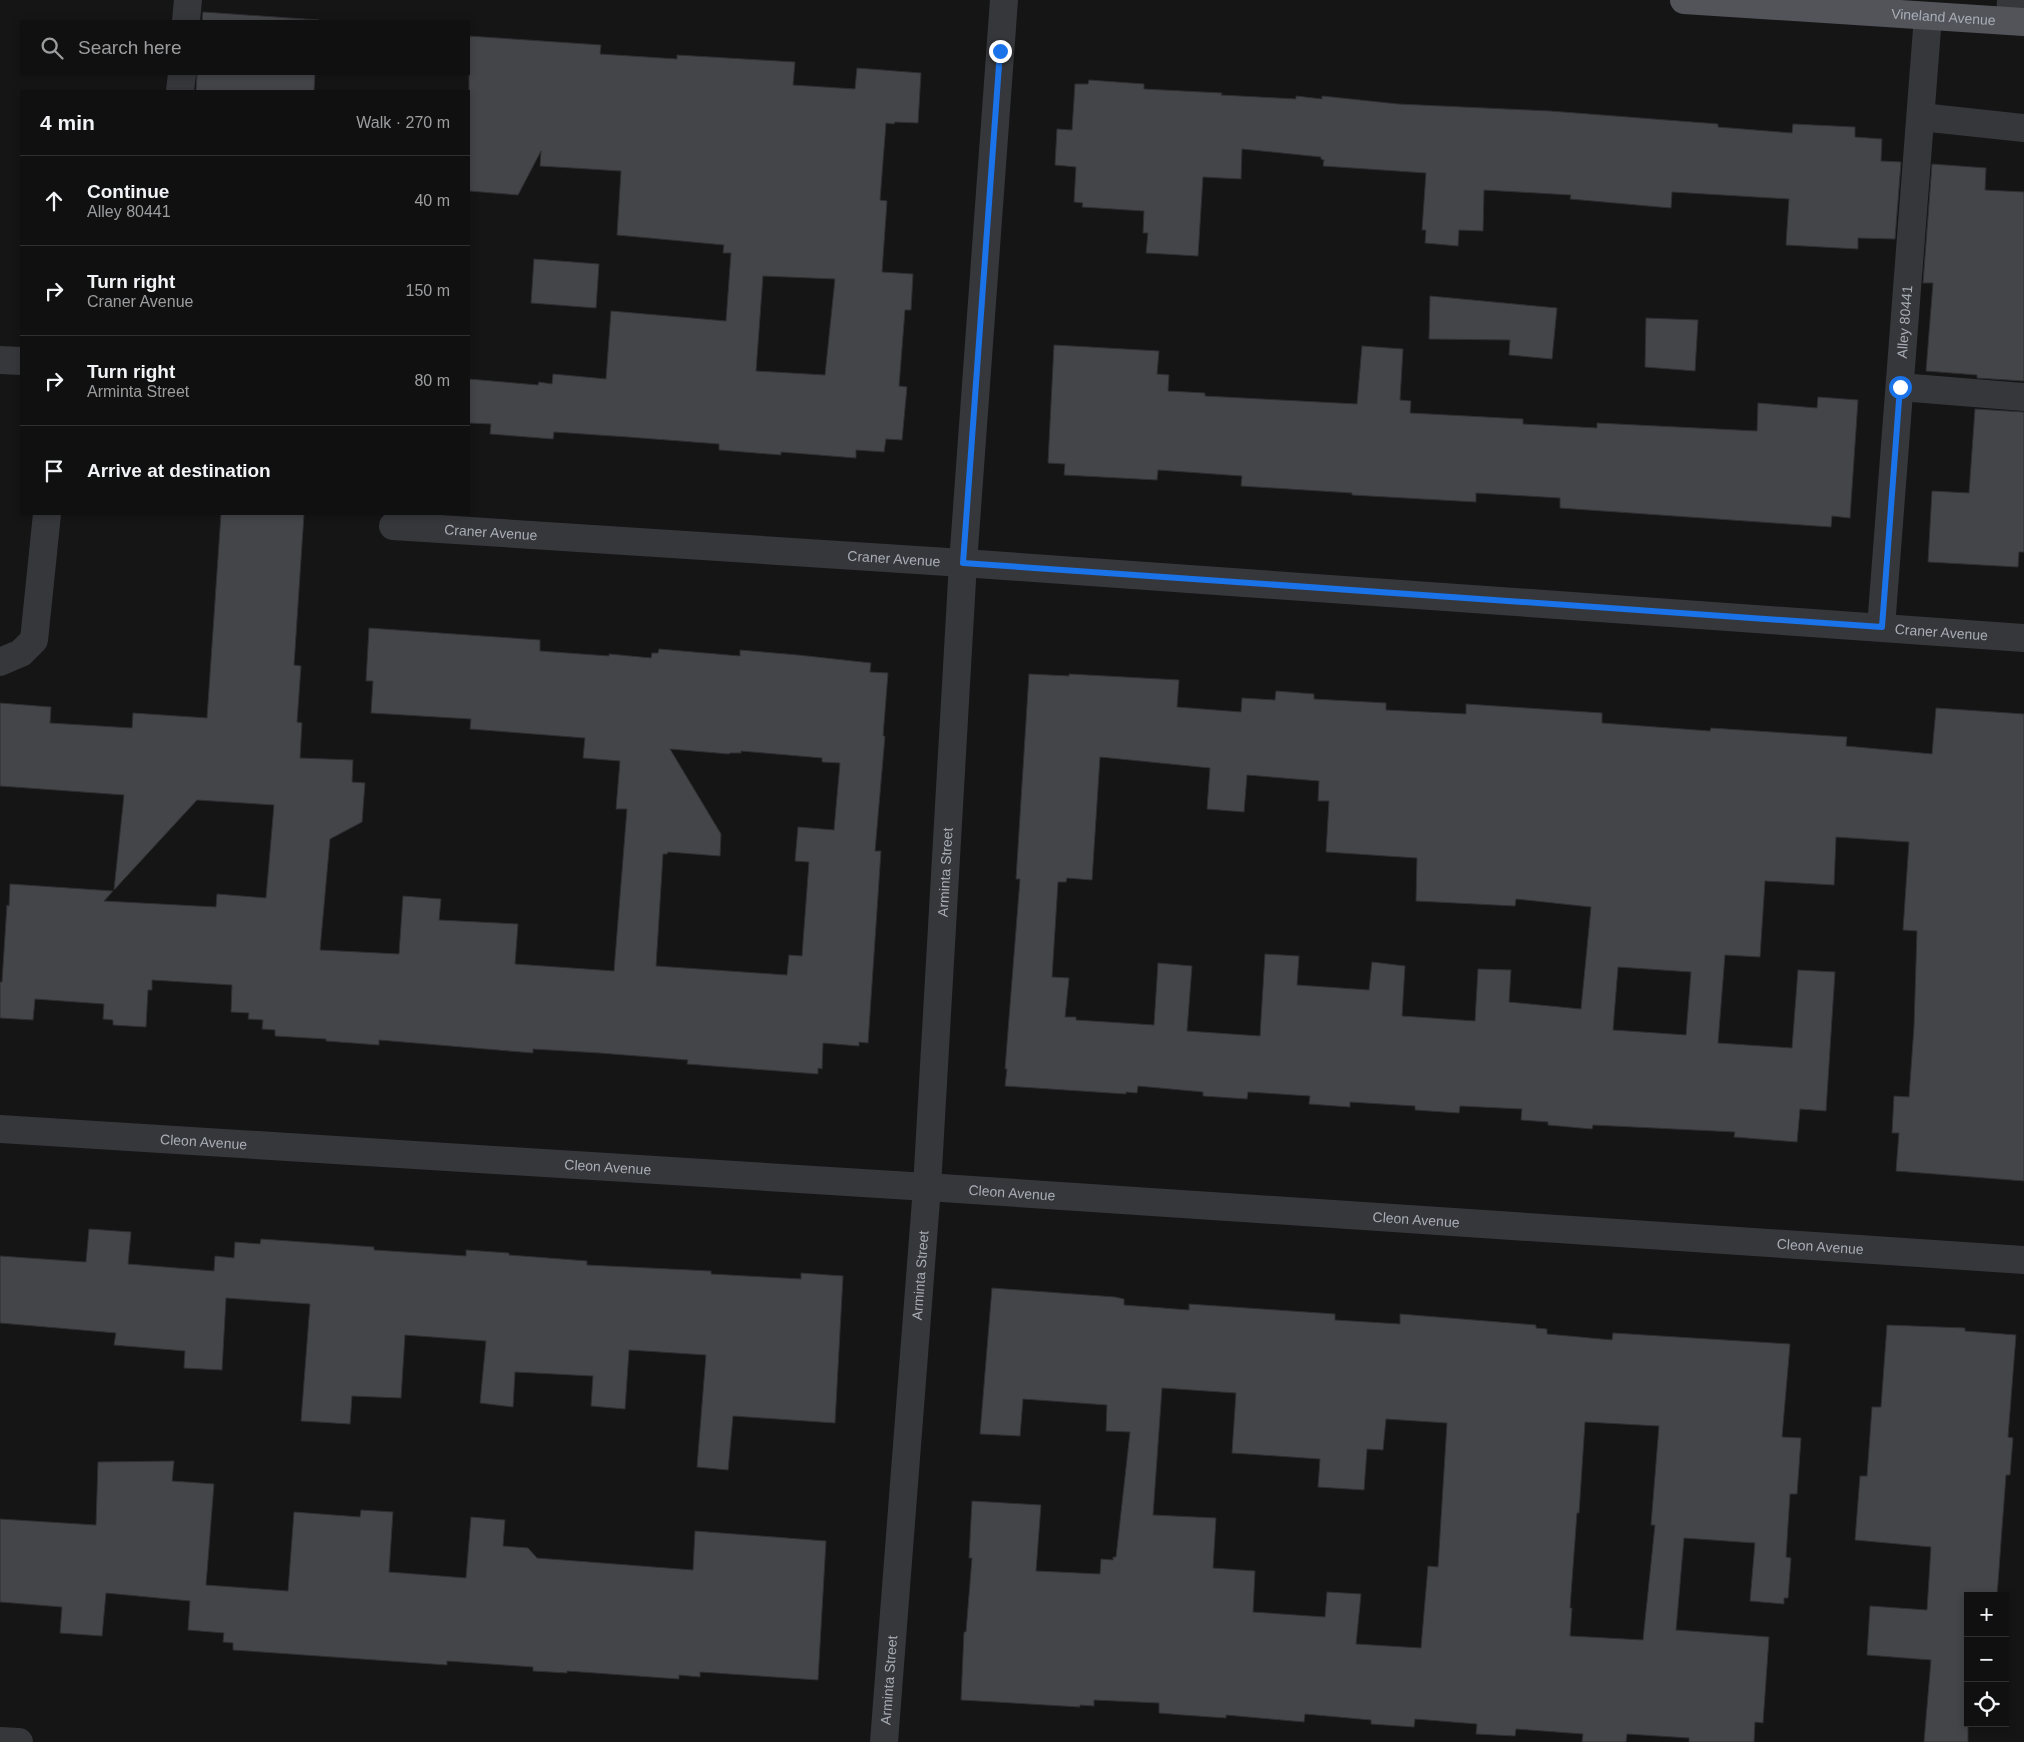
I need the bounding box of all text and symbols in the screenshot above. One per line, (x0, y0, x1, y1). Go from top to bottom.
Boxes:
street label: Vineland Avenue (1891, 5, 1996, 28)
search box (20, 20, 470, 75)
icon: search (38, 34, 66, 62)
text: Search here (78, 37, 182, 58)
route end (989, 40, 1012, 63)
text: 4 min (40, 111, 95, 134)
text: Walk · 270 m (356, 114, 450, 131)
text: Continue (87, 181, 169, 202)
icon: ahead (40, 187, 68, 215)
text: 40 m (414, 192, 450, 209)
text: Alley 80441 (87, 203, 171, 220)
text: Turn right (87, 271, 175, 292)
icon: right (40, 277, 68, 305)
text: 150 m (406, 282, 450, 299)
street label: Alley 80441 (1894, 285, 1915, 359)
text: Craner Avenue (87, 293, 193, 310)
text: Turn right (87, 361, 175, 382)
icon: right (40, 367, 68, 395)
text: 80 m (414, 372, 450, 389)
route start (1889, 376, 1912, 399)
text: Arminta Street (87, 383, 189, 400)
icon: arrive (40, 457, 68, 485)
text: Arrive at destination (87, 460, 271, 481)
street label: Craner Avenue (444, 521, 538, 543)
street label: Craner Avenue (847, 548, 941, 570)
street label: Craner Avenue (1894, 621, 1989, 643)
street label: Arminta Street (935, 827, 956, 917)
street label: Cleon Avenue (160, 1131, 248, 1152)
street label: Cleon Avenue (564, 1156, 652, 1178)
street label: Cleon Avenue (968, 1182, 1056, 1204)
street label: Cleon Avenue (1372, 1209, 1460, 1230)
street label: Arminta Street (909, 1230, 932, 1321)
street label: Cleon Avenue (1776, 1236, 1864, 1257)
map controls (1964, 1592, 2009, 1727)
button: + (1964, 1592, 2009, 1637)
street label: Arminta Street (877, 1635, 900, 1725)
button: − (1964, 1637, 2009, 1682)
button: locate (1964, 1682, 2009, 1727)

